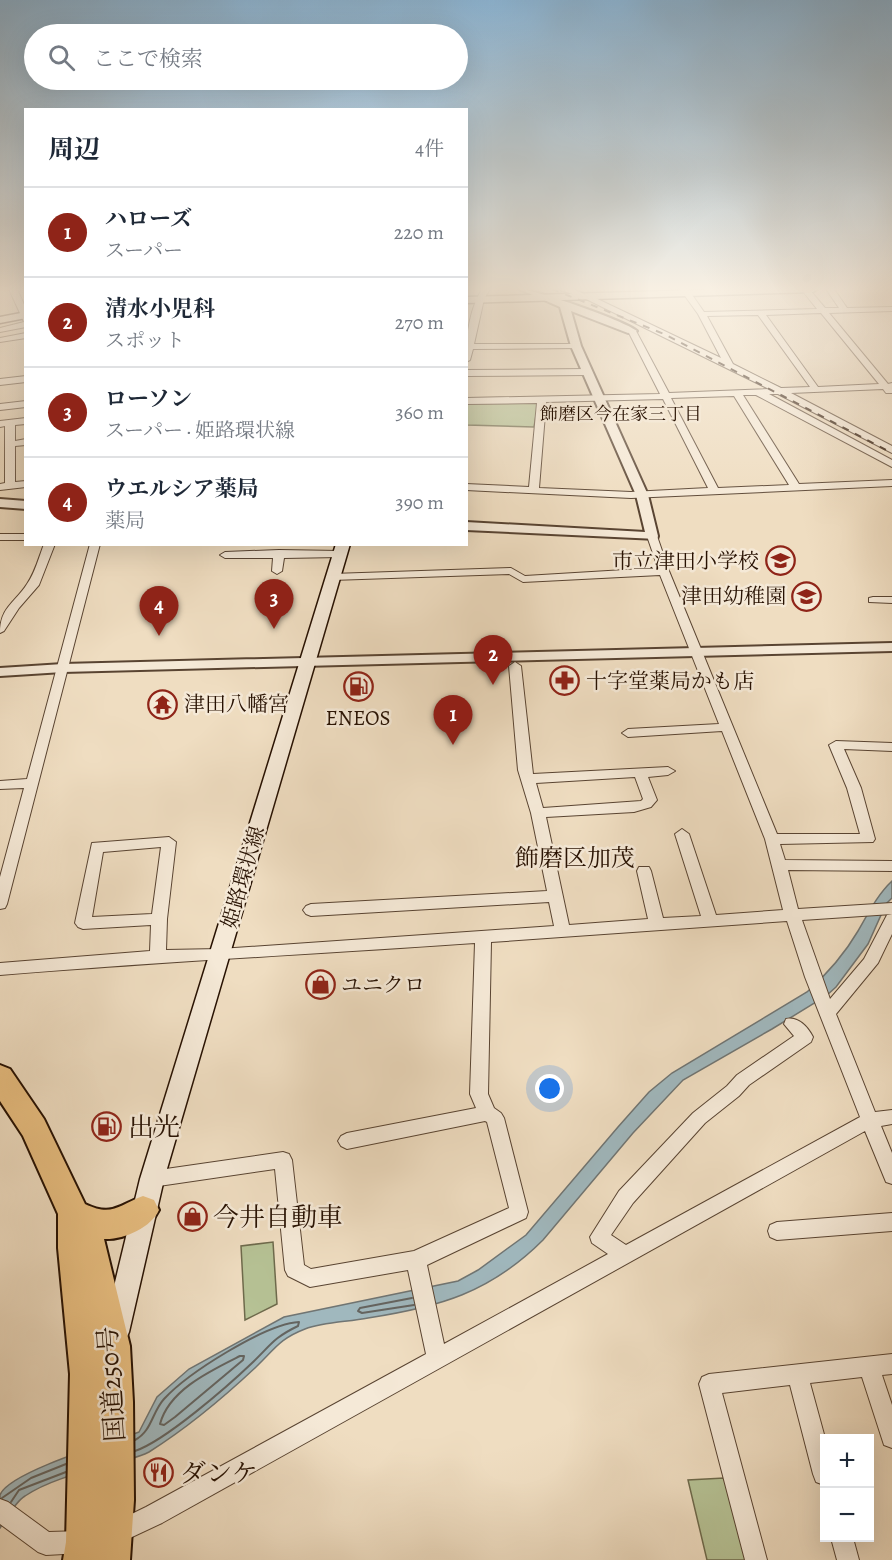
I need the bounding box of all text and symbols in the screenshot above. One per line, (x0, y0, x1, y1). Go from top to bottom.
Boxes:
search box (24, 24, 468, 90)
icon: search (45, 41, 78, 74)
text: ここで検索 (93, 44, 203, 74)
text: 周辺 (48, 132, 100, 167)
text: 4件 (415, 135, 444, 162)
text: ハローズ (105, 204, 192, 234)
text: 1 (64, 219, 71, 246)
text: 220 m (394, 219, 444, 246)
text: スーパー (105, 237, 183, 264)
text: 清水小児科 (105, 294, 215, 324)
text: 2 (63, 309, 72, 336)
text: 270 m (395, 309, 444, 336)
text: スポット (105, 327, 185, 354)
text: ローソン (105, 384, 192, 414)
text: 3 (63, 399, 72, 426)
text: 360 m (395, 399, 444, 426)
district label: 飾磨区今在家三丁目 (540, 402, 702, 426)
text: スーパー · 姫路環状線 (105, 417, 295, 444)
text: ウエルシア薬局 (105, 474, 258, 504)
text: 4 (63, 489, 72, 516)
text: 390 m (395, 489, 444, 516)
text: 薬局 (105, 507, 145, 534)
school or university icon: 市立津田小学校 (764, 545, 796, 577)
place label: 市立津田小学校 (612, 547, 759, 575)
pin: 3 (254, 580, 294, 629)
school or university icon: 津田幼稚園 (791, 580, 823, 612)
place label: 津田幼稚園 (681, 582, 786, 610)
pin: 4 (140, 586, 178, 636)
pin: 2 (474, 636, 512, 685)
pharmacy icon: 十字堂薬局かも店 (549, 665, 581, 697)
place label: 十字堂薬局かも店 (586, 667, 754, 695)
fuel station icon: ENEOS (342, 671, 374, 703)
temple icon: 津田八幡宮 (147, 688, 179, 720)
place label: 津田八幡宮 (184, 690, 289, 718)
pin: 1 (434, 696, 472, 745)
place label: ENEOS (325, 704, 391, 732)
street label: 姫路環状線 (215, 823, 271, 931)
district label: 飾磨区加茂 (515, 842, 635, 874)
shop icon: ユニクロ (304, 969, 336, 1001)
place label: ユニクロ (341, 971, 425, 999)
your location (535, 1074, 564, 1103)
place label: 出光 (128, 1110, 180, 1145)
fuel station icon: 出光 (91, 1111, 123, 1143)
place label: 今井自動車 (213, 1200, 343, 1235)
shop icon: 今井自動車 (176, 1201, 208, 1233)
street label: 国道250号 (90, 1325, 133, 1443)
map controls (820, 1434, 874, 1542)
button: + (820, 1434, 874, 1488)
place label: ダンケ (180, 1456, 258, 1491)
restaurant icon: ダンケ (143, 1457, 175, 1489)
button: − (820, 1488, 874, 1542)

